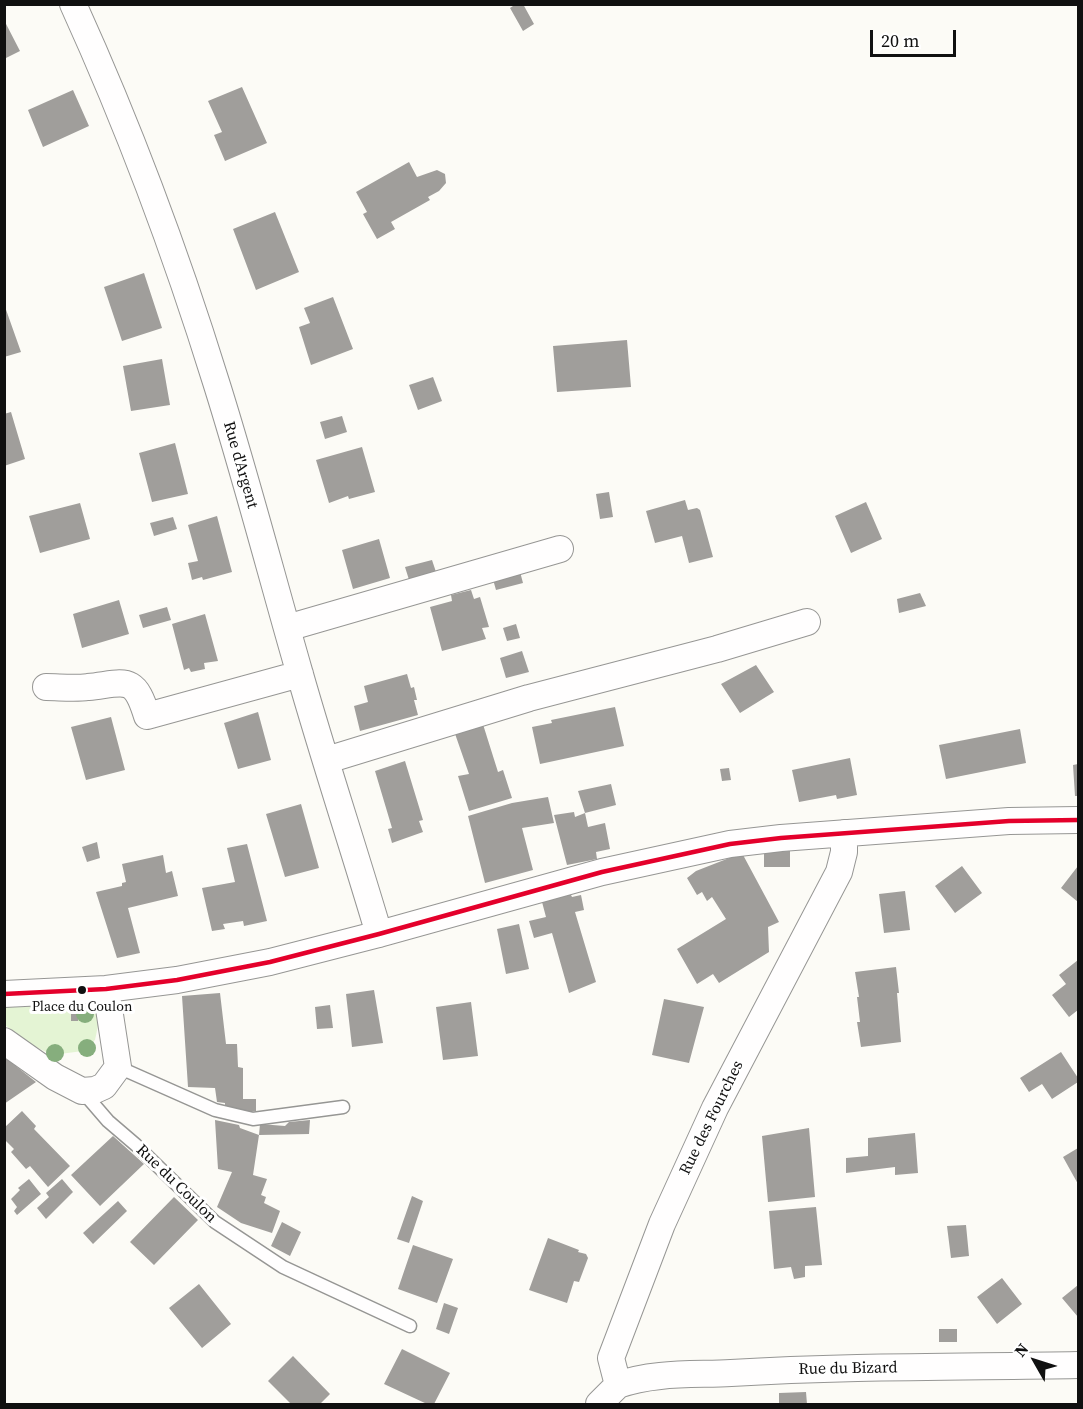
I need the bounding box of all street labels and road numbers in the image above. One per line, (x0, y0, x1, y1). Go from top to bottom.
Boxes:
street label: Rue d'Argent (218, 419, 262, 511)
street label: Rue des Fourches (676, 1058, 748, 1178)
street label: Rue du Coulon (132, 1141, 220, 1227)
street label: Rue du Bizard (798, 1359, 898, 1379)

